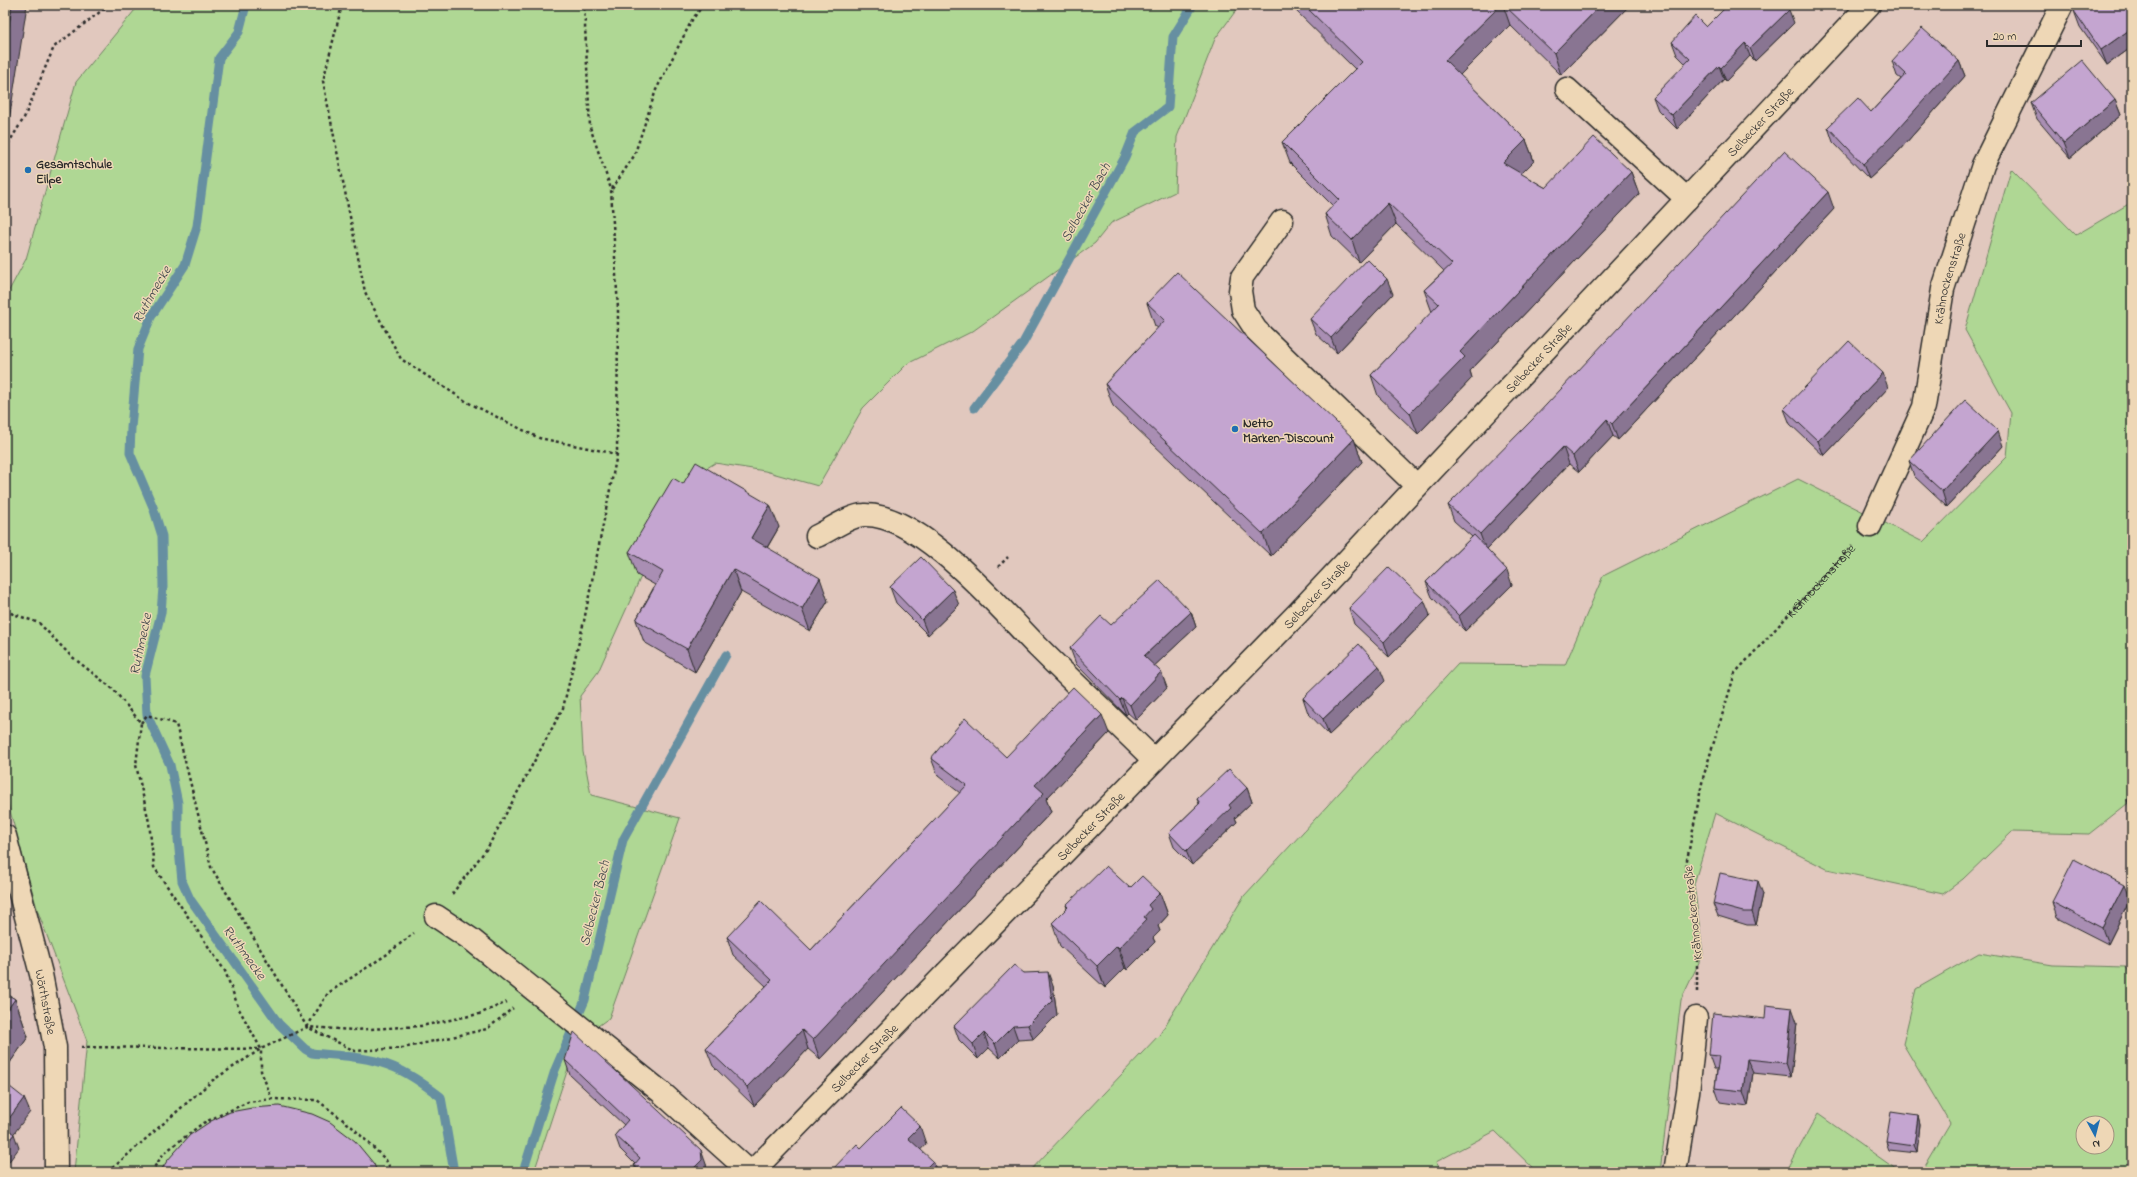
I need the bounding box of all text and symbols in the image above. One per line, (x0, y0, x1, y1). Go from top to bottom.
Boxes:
scale bar (1987, 22, 2081, 48)
text: 20 m (1993, 28, 2016, 46)
street label: Selbecker Straße (1723, 83, 1799, 162)
place label: Gesamtschule Eilpe (36, 155, 113, 189)
water label: Selbecker Bach (1056, 159, 1117, 246)
marker: Gesamtschule Eilpe (23, 165, 33, 175)
street label: Krähnockenstraße (1929, 230, 1972, 326)
water label: Ruthmecke (127, 262, 177, 327)
street label: Selbecker Straße (1501, 319, 1577, 398)
place label: Netto Marken-Discount (1243, 414, 1335, 448)
marker: Netto Marken-Discount (1230, 424, 1240, 434)
street label: Krähnockenstraße (1782, 540, 1861, 623)
street label: Selbecker Straße (1279, 555, 1355, 634)
water label: Ruthmecke (125, 611, 158, 677)
street label: Selbecker Straße (1053, 788, 1130, 866)
water label: Selbecker Bach (575, 858, 616, 948)
street label: Krähnockenstraße (1679, 865, 1708, 961)
water label: Ruthmecke (217, 921, 271, 985)
street label: Wörthstraße (29, 968, 60, 1037)
street label: Selbecker Straße (827, 1020, 903, 1097)
north arrow (2075, 1115, 2115, 1155)
text: N (2091, 1136, 2101, 1152)

